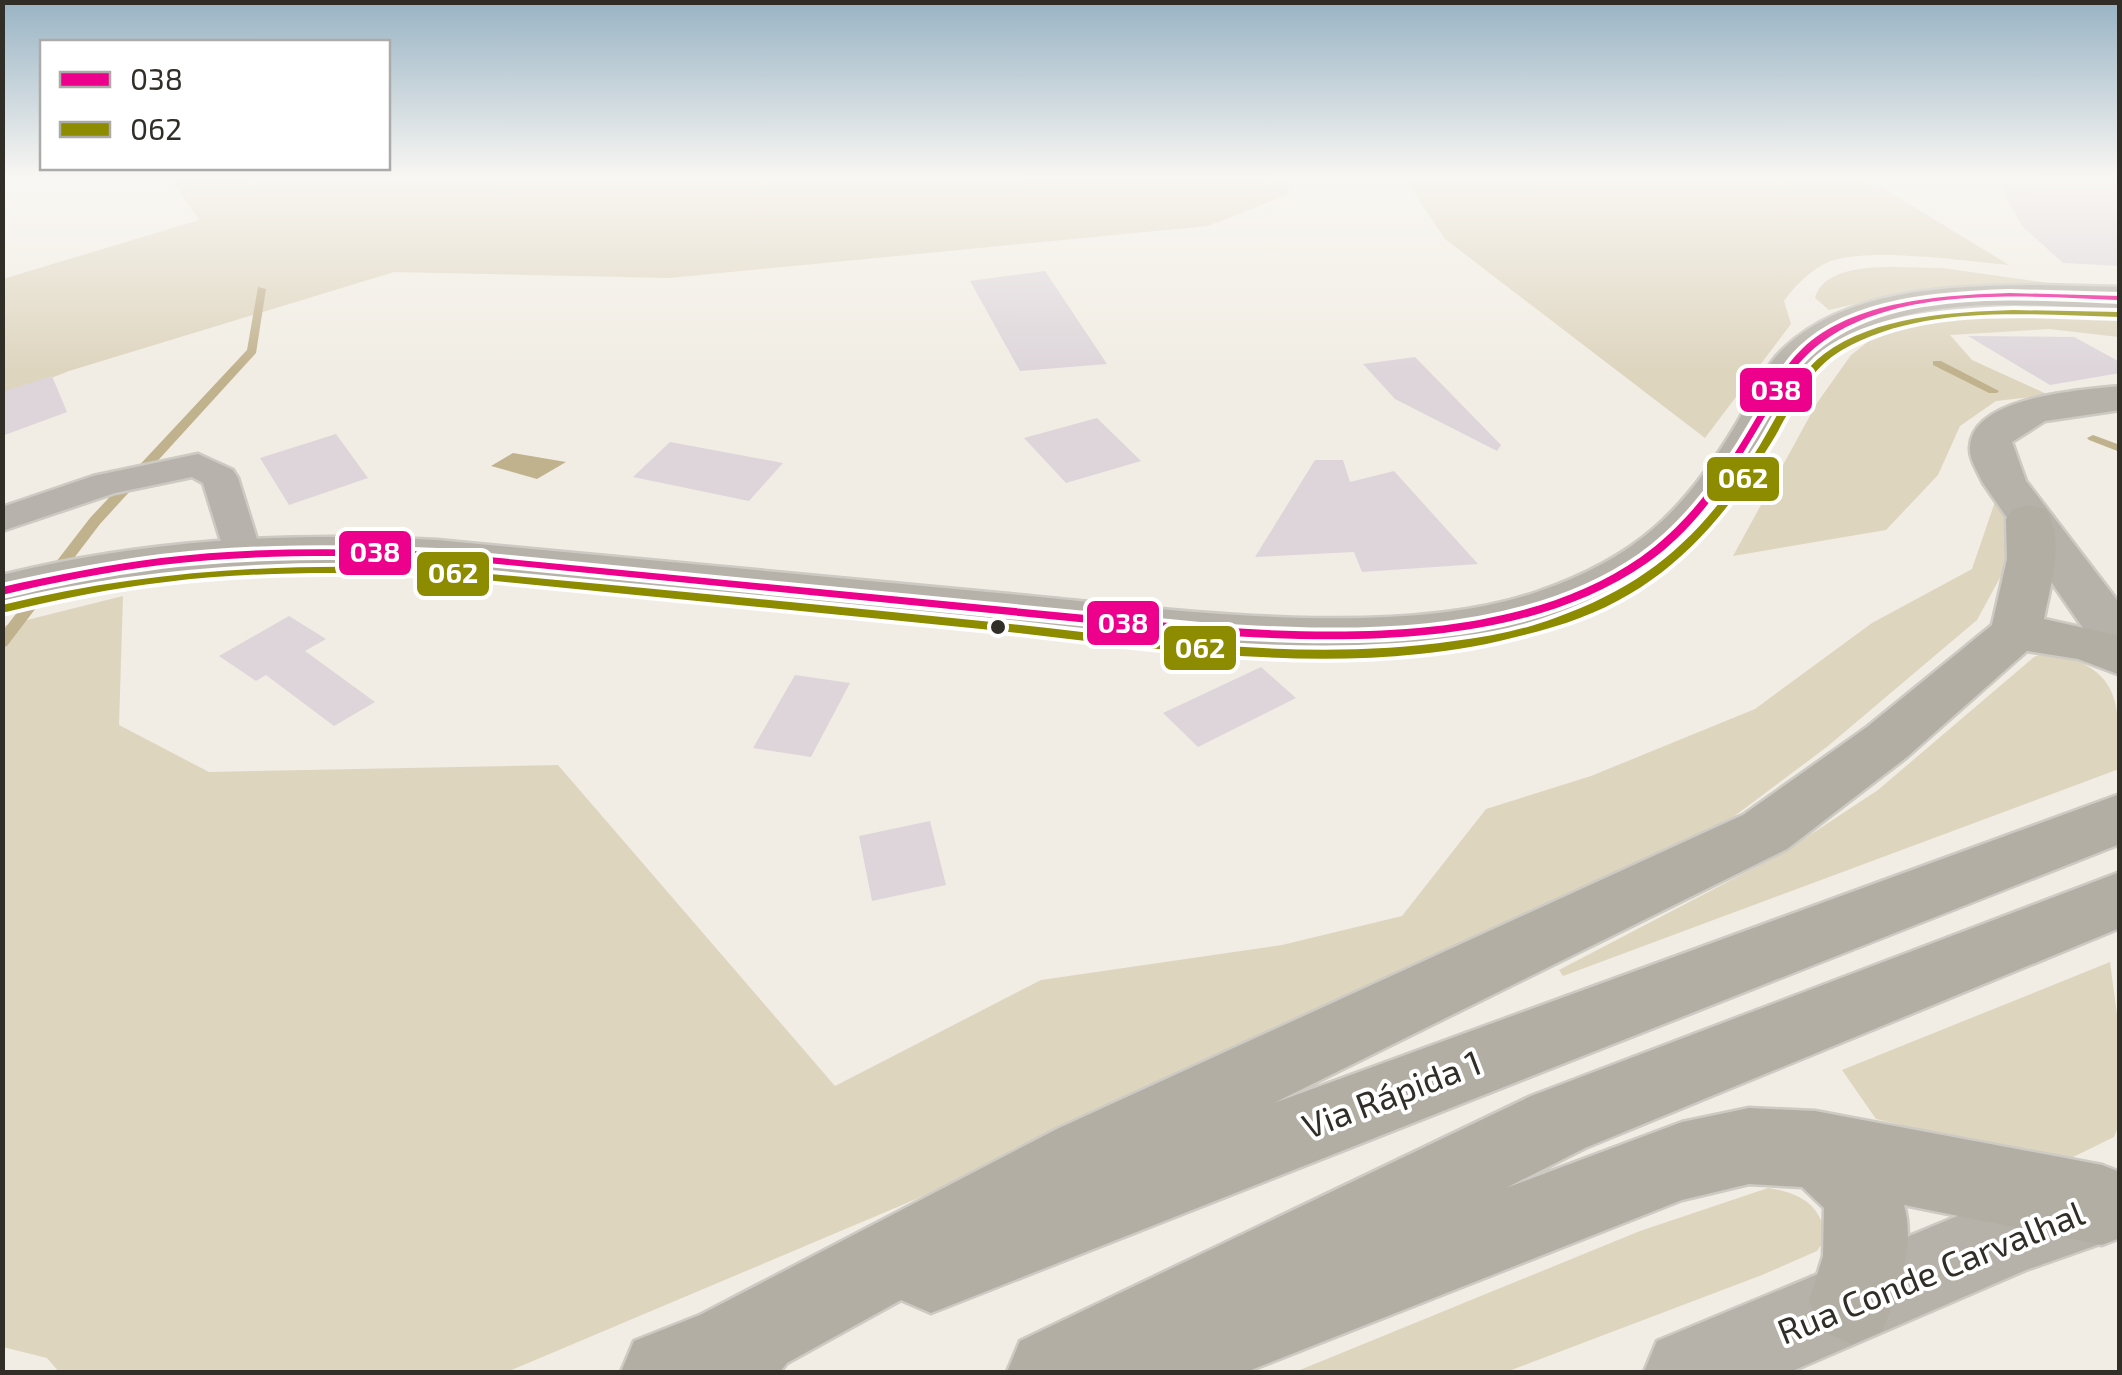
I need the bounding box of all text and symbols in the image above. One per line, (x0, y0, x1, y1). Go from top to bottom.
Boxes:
legend (40, 40, 390, 170)
text: 038 (130, 60, 183, 96)
text: 062 (130, 110, 182, 146)
line badge: 038 (1738, 366, 1814, 414)
text: 038 (1751, 372, 1802, 406)
line badge: 062 (1705, 455, 1781, 503)
text: 062 (1718, 460, 1768, 494)
line badge: 038 (337, 529, 413, 577)
text: 038 (350, 534, 401, 568)
line badge: 062 (415, 550, 491, 598)
text: 062 (428, 555, 478, 589)
line badge: 038 (1085, 599, 1161, 647)
text: 038 (1098, 605, 1149, 639)
unlabelled marker (988, 617, 1008, 637)
line badge: 062 (1162, 624, 1238, 672)
text: 062 (1175, 630, 1225, 664)
street label: Via Rápida 1 (1296, 1040, 1486, 1146)
street label: Rua Conde Carvalhal (1771, 1190, 2090, 1352)

